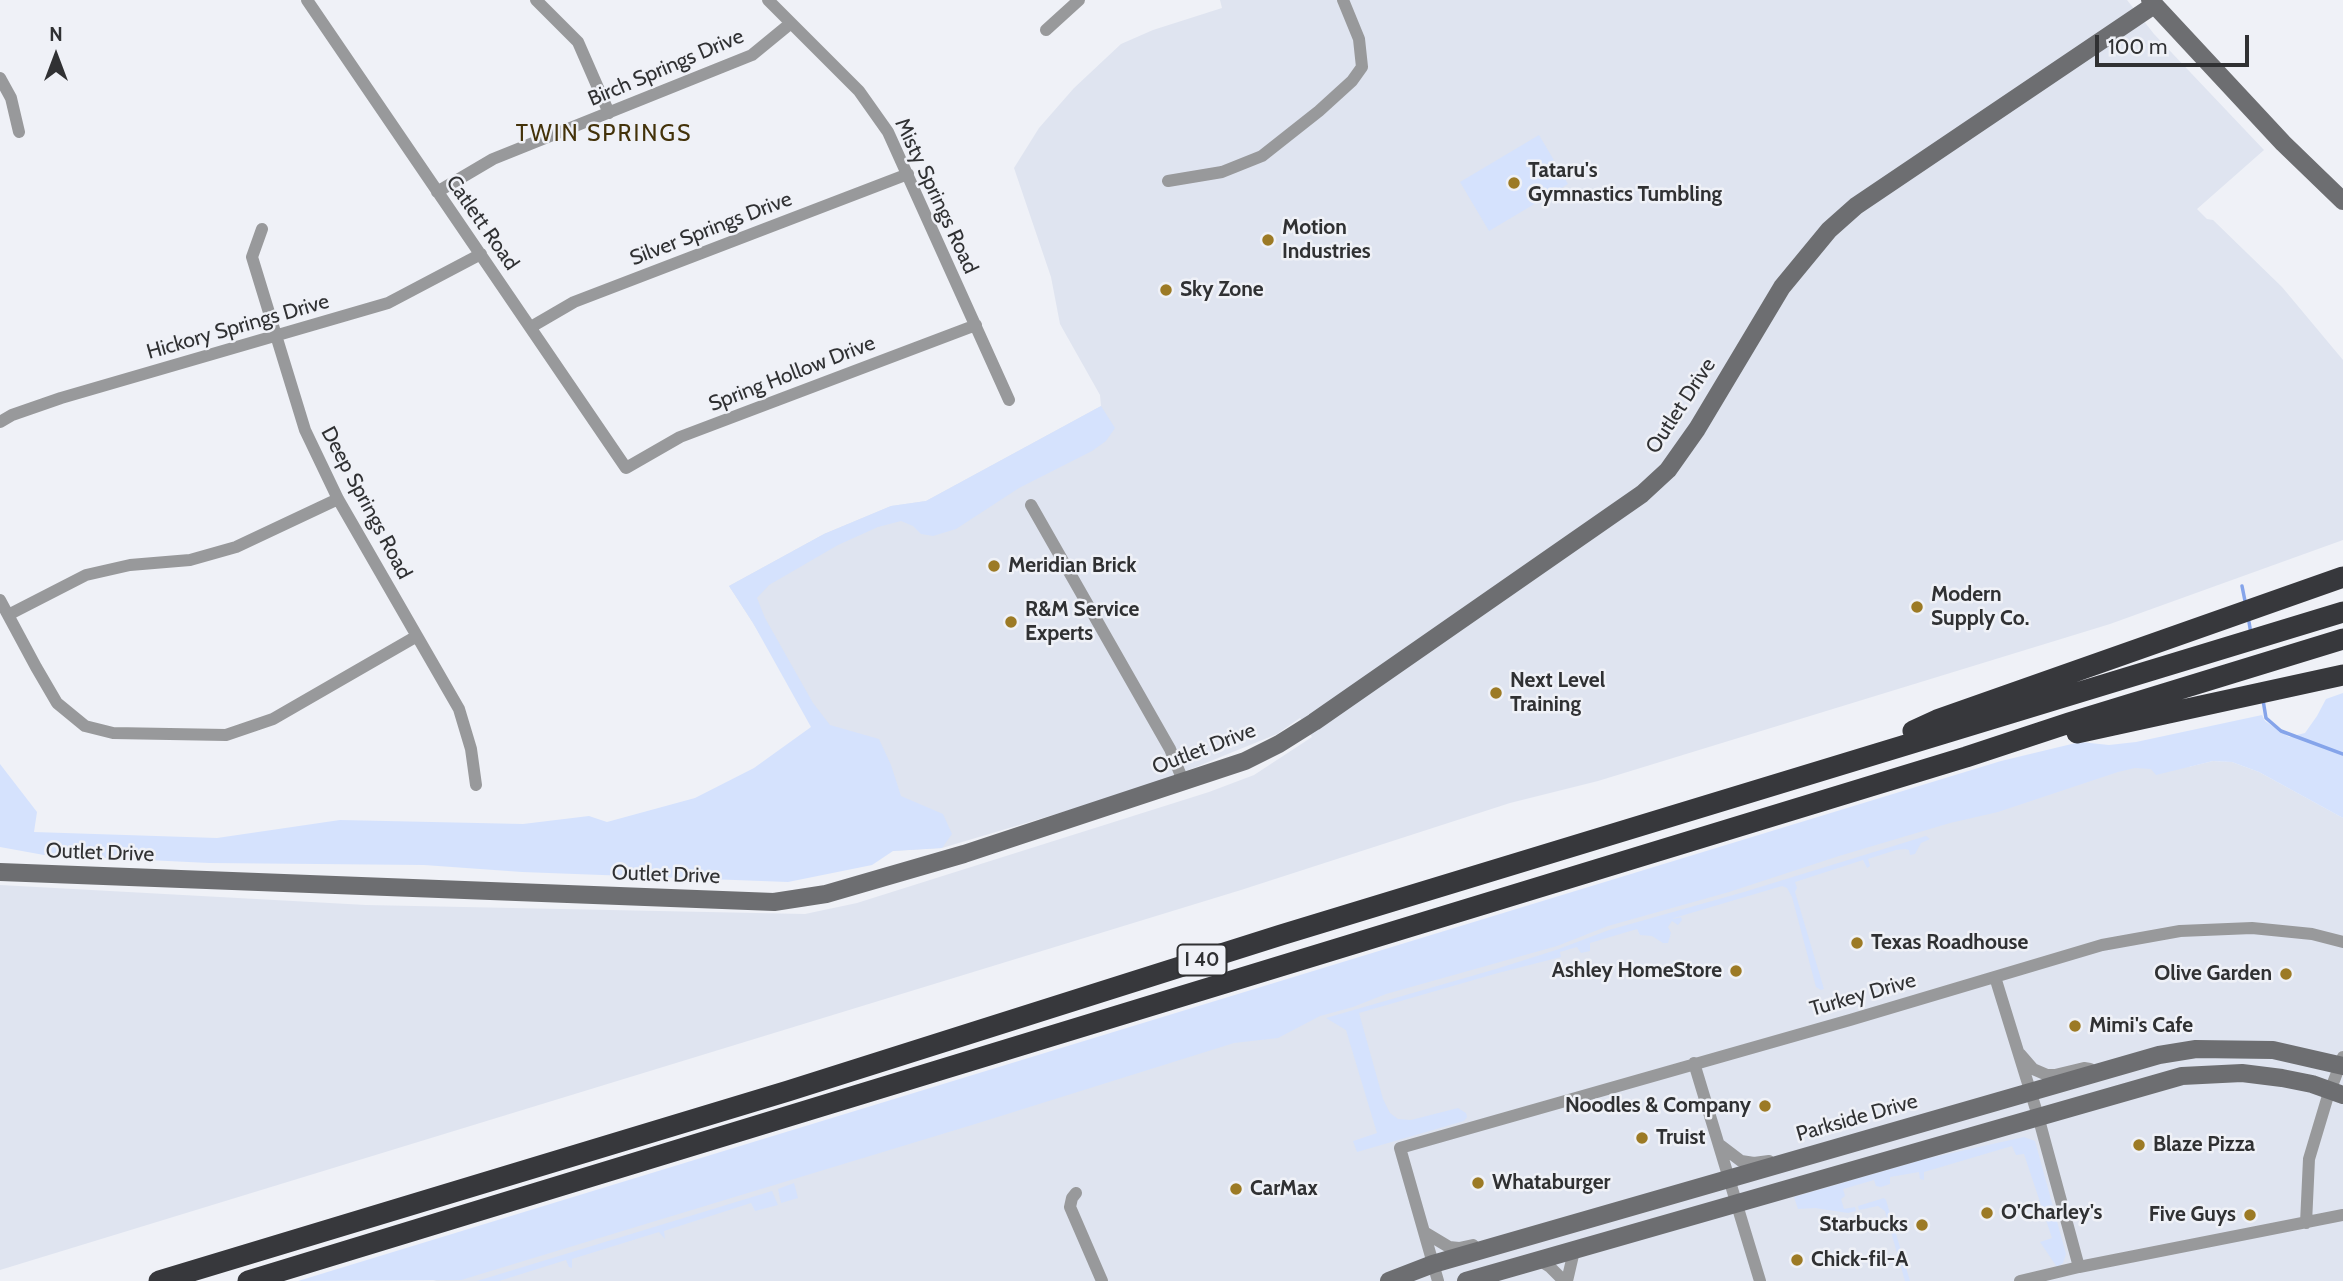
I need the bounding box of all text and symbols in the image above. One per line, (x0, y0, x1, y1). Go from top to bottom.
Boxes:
north arrow (21, 21, 91, 91)
scale bar (2098, 21, 2252, 65)
text: N (49, 23, 63, 46)
street label: Birch Springs Drive (584, 24, 748, 112)
text: 100 m (2108, 34, 2167, 59)
street label: Misty Springs Road (889, 114, 983, 278)
district label: TWIN SPRINGS (517, 120, 691, 148)
place label: Tataru's Gymnastics Tumbling (1528, 158, 1722, 208)
street label: Catlett Road (440, 171, 524, 275)
marker: Tataru's Gymnastics Tumbling (1506, 175, 1522, 191)
street label: Silver Springs Drive (627, 187, 795, 271)
place label: Motion Industries (1282, 215, 1371, 265)
marker: Motion Industries (1260, 232, 1276, 248)
place label: Sky Zone (1180, 277, 1264, 303)
marker: Sky Zone (1158, 282, 1174, 298)
street label: Hickory Springs Drive (144, 289, 332, 365)
street label: Spring Hollow Drive (705, 331, 879, 417)
street label: Outlet Drive (1641, 354, 1721, 458)
street label: Deep Springs Road (315, 422, 417, 584)
place label: Meridian Brick (1008, 553, 1137, 579)
marker: Meridian Brick (986, 558, 1002, 574)
place label: Modern Supply Co. (1931, 582, 2029, 632)
place label: R&M Service Experts (1025, 597, 1139, 647)
marker: Modern Supply Co. (1909, 599, 1925, 615)
marker: R&M Service Experts (1003, 614, 1019, 630)
place label: Next Level Training (1510, 668, 1605, 718)
marker: Next Level Training (1488, 685, 1504, 701)
street label: Outlet Drive (1149, 718, 1259, 780)
street label: Outlet Drive (45, 839, 155, 867)
street label: Outlet Drive (611, 861, 721, 889)
place label: Texas Roadhouse (1871, 930, 2028, 956)
marker: Texas Roadhouse (1849, 935, 1865, 951)
road number: I 40 (1178, 944, 1226, 976)
place label: Ashley HomeStore (1552, 958, 1722, 984)
place label: Olive Garden (2154, 961, 2272, 987)
marker: Ashley HomeStore (1728, 963, 1744, 979)
marker: Olive Garden (2278, 966, 2294, 982)
street label: Turkey Drive (1807, 968, 1919, 1022)
place label: Mimi's Cafe (2089, 1013, 2193, 1039)
marker: Mimi's Cafe (2067, 1018, 2083, 1034)
street label: Parkside Drive (1793, 1089, 1921, 1147)
place label: Noodles & Company (1565, 1093, 1751, 1119)
marker: Noodles & Company (1757, 1098, 1773, 1114)
place label: Truist (1656, 1125, 1706, 1151)
marker: Truist (1634, 1130, 1650, 1146)
place label: Blaze Pizza (2153, 1132, 2255, 1158)
marker: Blaze Pizza (2131, 1137, 2147, 1153)
place label: Whataburger (1492, 1170, 1610, 1196)
marker: Whataburger (1470, 1175, 1486, 1191)
place label: CarMax (1250, 1176, 1318, 1202)
marker: CarMax (1228, 1181, 1244, 1197)
place label: O'Charley's (2001, 1200, 2102, 1226)
place label: Five Guys (2149, 1202, 2236, 1228)
marker: O'Charley's (1979, 1205, 1995, 1221)
marker: Five Guys (2242, 1207, 2258, 1223)
place label: Starbucks (1819, 1212, 1908, 1238)
marker: Starbucks (1914, 1217, 1930, 1233)
place label: Chick-fil-A (1811, 1247, 1908, 1273)
marker: Chick-fil-A (1789, 1252, 1805, 1268)

